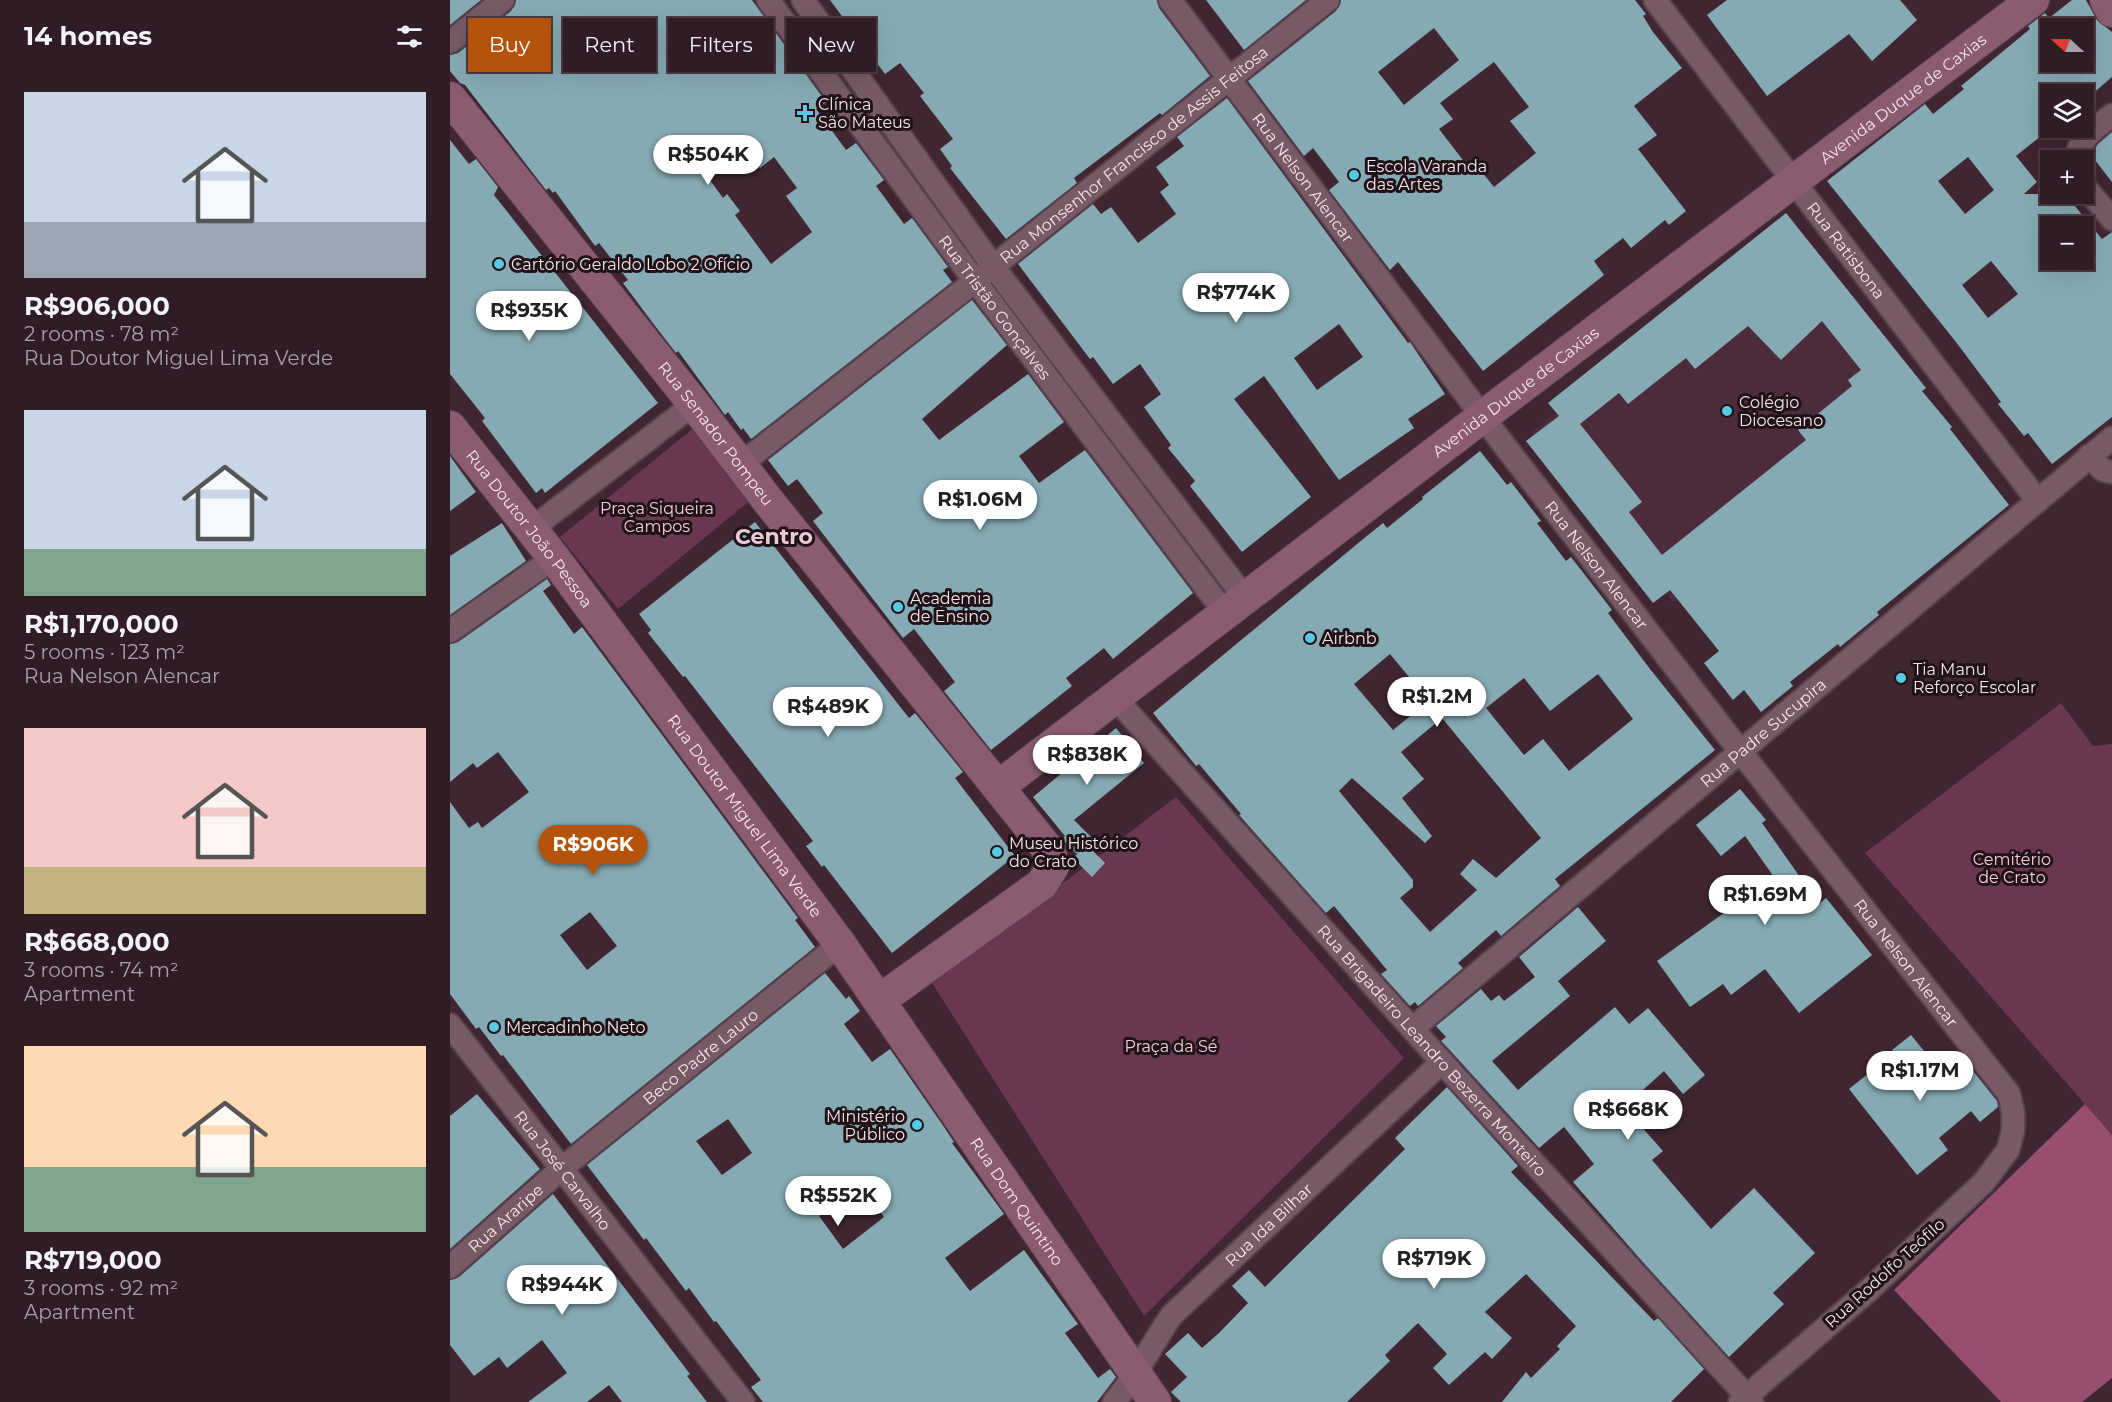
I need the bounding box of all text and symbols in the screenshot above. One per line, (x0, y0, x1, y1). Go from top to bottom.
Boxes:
chip: Buy (468, 18, 551, 72)
chip: Rent (563, 18, 656, 72)
chip: Filters (668, 18, 774, 72)
chip: New (786, 18, 876, 72)
north arrow (2040, 18, 2094, 72)
map controls (2040, 18, 2094, 270)
text: 14 homes (24, 20, 152, 52)
icon: filters (393, 20, 426, 53)
street label: Avenida Duque de Caxias (1816, 29, 1990, 168)
street label: Rua Monsenhor Francisco de Assis Feitosa (996, 42, 1272, 267)
button: layers (2040, 84, 2094, 138)
place label: Clínica São Mateus (818, 95, 911, 132)
marker: Clínica São Mateus (796, 104, 814, 122)
street label: Rua Nelson Alencar (1248, 109, 1358, 246)
icon: home (171, 131, 279, 239)
pin: R$504K (659, 135, 757, 186)
text: R$504K (667, 142, 749, 166)
button: + (2040, 150, 2094, 204)
place label: Escola Varanda das Artes (1366, 157, 1487, 194)
marker: Escola Varanda das Artes (1347, 168, 1361, 182)
street label: Rua Ratisbona (1803, 198, 1889, 302)
button: − (2040, 216, 2094, 270)
street label: Rua Tristão Gonçalves (935, 231, 1055, 383)
place label: Cartório Geraldo Lobo 2 Ofício (511, 255, 750, 274)
marker: Cartório Geraldo Lobo 2 Ofício (492, 257, 506, 271)
pin: R$774K (1187, 273, 1285, 324)
text: R$774K (1196, 280, 1276, 304)
text: R$906,000 (24, 290, 170, 322)
pin: R$935K (480, 291, 578, 342)
text: R$935K (490, 298, 568, 322)
text: 2 rooms · 78 m² (24, 322, 179, 346)
street label: Avenida Duque de Caxias (1428, 323, 1602, 461)
text: Rua Doutor Miguel Lima Verde (24, 346, 333, 370)
street label: Rua Senador Pompeu (654, 358, 778, 509)
place label: Colégio Diocesano (1739, 393, 1823, 430)
marker: Colégio Diocesano (1720, 404, 1734, 418)
street label: Rua Doutor João Pessoa (462, 446, 597, 611)
icon: home (171, 449, 279, 557)
pin: R$1.06M (925, 480, 1035, 531)
text: R$1.06M (937, 487, 1023, 511)
street label: Rua Nelson Alencar (1541, 497, 1652, 633)
park label: Praça Siqueira Campos (600, 499, 714, 536)
district label: Centro (735, 523, 813, 550)
place label: Academia de Ensino (910, 589, 991, 626)
marker: Academia de Ensino (891, 600, 905, 614)
text: R$1,170,000 (24, 608, 179, 640)
place label: Airbnb (1322, 629, 1377, 648)
marker: Airbnb (1303, 631, 1317, 645)
text: 5 rooms · 123 m² (24, 640, 185, 664)
place label: Tia Manu Reforço Escolar (1913, 660, 2036, 697)
text: Rua Nelson Alencar (24, 664, 220, 688)
marker: Tia Manu Reforço Escolar (1894, 671, 1908, 685)
street label: Rua Padre Sucupira (1696, 674, 1830, 791)
pin: R$1.2M (1388, 677, 1486, 728)
text: R$1.2M (1401, 684, 1473, 708)
pin: R$489K (779, 687, 877, 738)
text: R$489K (787, 694, 869, 718)
street label: Rua Doutor Miguel Lima Verde (664, 711, 826, 921)
pin: R$838K (1038, 735, 1136, 786)
text: R$838K (1047, 742, 1127, 766)
icon: home (171, 767, 279, 875)
pin: R$906K (544, 825, 642, 876)
text: R$906K (552, 832, 634, 856)
place label: Museu Histórico do Crato (1009, 834, 1138, 871)
marker: Museu Histórico do Crato (990, 845, 1004, 859)
park label: Cemitério de Crato (1973, 850, 2051, 887)
pin: R$1.69M (1710, 875, 1820, 926)
text: R$1.69M (1723, 882, 1807, 906)
street label: Rua Nelson Alencar (1850, 895, 1962, 1030)
street label: Rua Brigadeiro Leandro Bezerra Monteiro (1314, 921, 1551, 1180)
text: R$668,000 (24, 926, 170, 958)
text: 3 rooms · 74 m² (24, 958, 179, 982)
text: Apartment (24, 982, 135, 1006)
street label: Beco Padre Lauro (639, 1005, 762, 1109)
place label: Mercadinho Neto (506, 1018, 646, 1037)
marker: Mercadinho Neto (487, 1020, 501, 1034)
park label: Praça da Sé (1125, 1037, 1217, 1056)
pin: R$1.17M (1865, 1051, 1975, 1102)
text: R$1.17M (1880, 1058, 1960, 1082)
icon: home (171, 1085, 279, 1193)
pin: R$668K (1579, 1090, 1677, 1141)
text: R$668K (1588, 1097, 1668, 1121)
street label: Rua José Carvalho (511, 1107, 615, 1234)
place label: Ministério Público (826, 1107, 905, 1144)
marker: Ministério Público (910, 1118, 924, 1132)
street label: Rua Dom Quintino (966, 1134, 1068, 1269)
pin: R$552K (789, 1176, 887, 1227)
street label: Rua Ida Bilhar (1221, 1179, 1316, 1270)
street label: Rua Araripe (464, 1180, 547, 1256)
text: R$552K (799, 1183, 877, 1207)
street label: Rua Rodolfo Teófilo (1821, 1214, 1949, 1332)
pin: R$719K (1385, 1239, 1483, 1290)
text: R$719,000 (24, 1244, 162, 1276)
text: R$719K (1396, 1246, 1472, 1270)
pin: R$944K (513, 1265, 611, 1316)
text: R$944K (521, 1272, 603, 1296)
text: 3 rooms · 92 m² (24, 1276, 178, 1300)
text: Apartment (24, 1300, 135, 1324)

